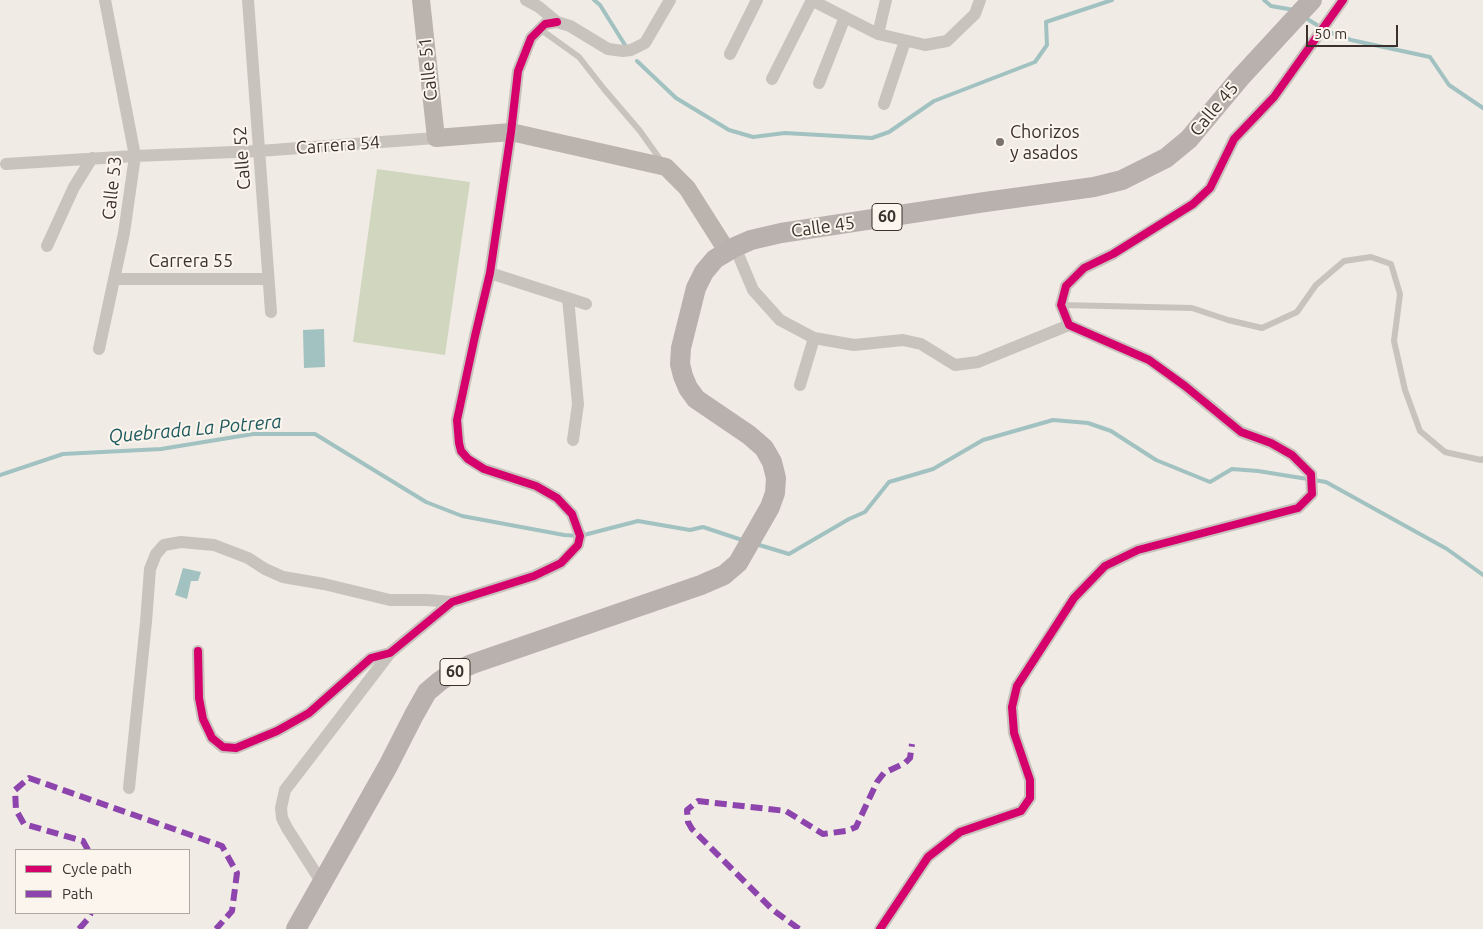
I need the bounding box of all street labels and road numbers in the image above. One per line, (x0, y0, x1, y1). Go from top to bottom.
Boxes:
street label: Calle 51 (414, 36, 442, 102)
street label: Calle 45 (1185, 78, 1243, 140)
street label: Calle 52 (229, 125, 255, 191)
street label: Carrera 54 (295, 131, 381, 159)
street label: Calle 53 (98, 155, 126, 221)
road number: 60 (872, 203, 902, 230)
street label: Calle 45 (790, 212, 856, 242)
street label: Carrera 55 (149, 250, 233, 272)
road number: 60 (440, 659, 470, 686)

